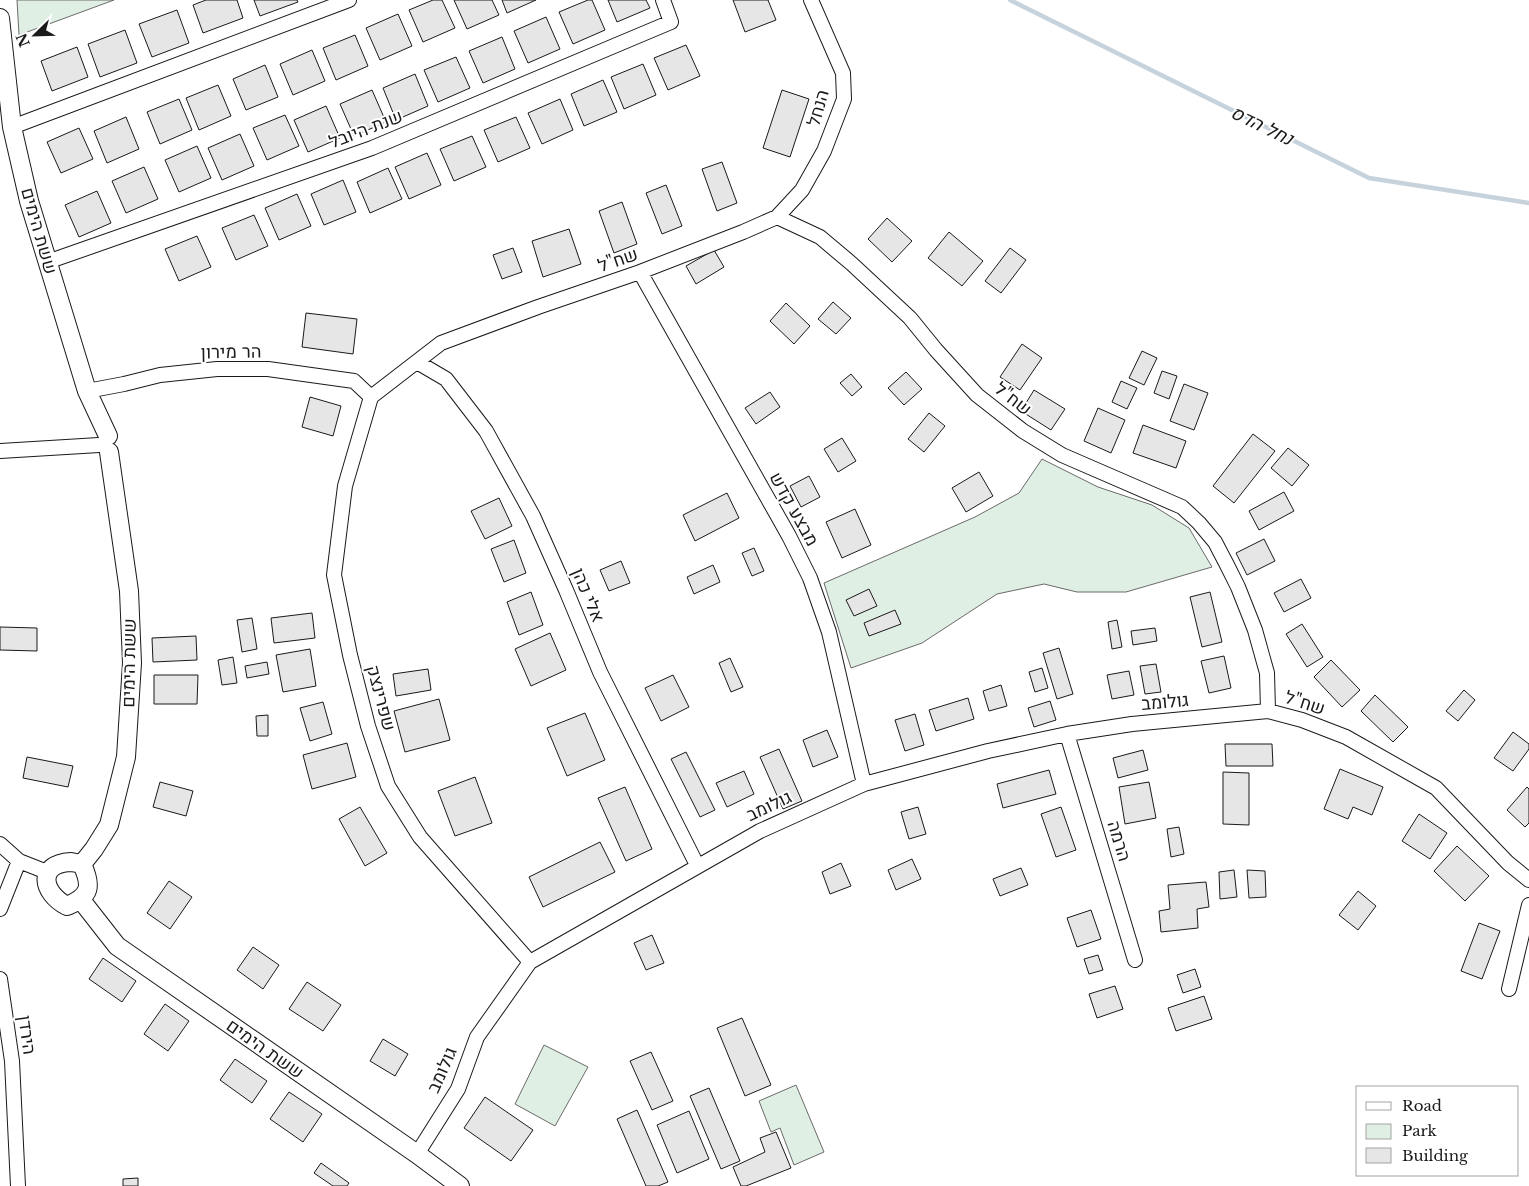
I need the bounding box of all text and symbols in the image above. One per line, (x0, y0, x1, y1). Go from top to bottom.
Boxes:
north arrow (10, 10, 60, 60)
text: N (12, 31, 34, 50)
street label: הנחל (802, 87, 834, 129)
water label: נחל הדס (1227, 101, 1298, 151)
street label: שנת היובל (326, 105, 406, 153)
street label: ששת הימים (16, 185, 62, 277)
street label: שח"ל (595, 243, 641, 277)
street label: הר מירון (200, 340, 262, 364)
street label: שח"ל (990, 378, 1036, 420)
street label: מבצע קדש (765, 468, 823, 550)
street label: אלי כהן (567, 565, 609, 625)
street label: ששת הימים (117, 618, 141, 708)
street label: שפרינצק (362, 663, 400, 733)
street label: שח"ל (1282, 686, 1328, 720)
street label: גולומב (1140, 689, 1190, 715)
street label: גולומב (743, 786, 795, 826)
street label: הרמה (1102, 818, 1136, 864)
street label: הירדן (13, 1014, 41, 1056)
street label: ששת הימים (222, 1014, 308, 1084)
street label: גולומב (422, 1044, 462, 1096)
legend (1356, 1086, 1519, 1176)
text: Road (1402, 1096, 1442, 1115)
text: Park (1402, 1121, 1438, 1140)
text: Building (1402, 1146, 1469, 1165)

